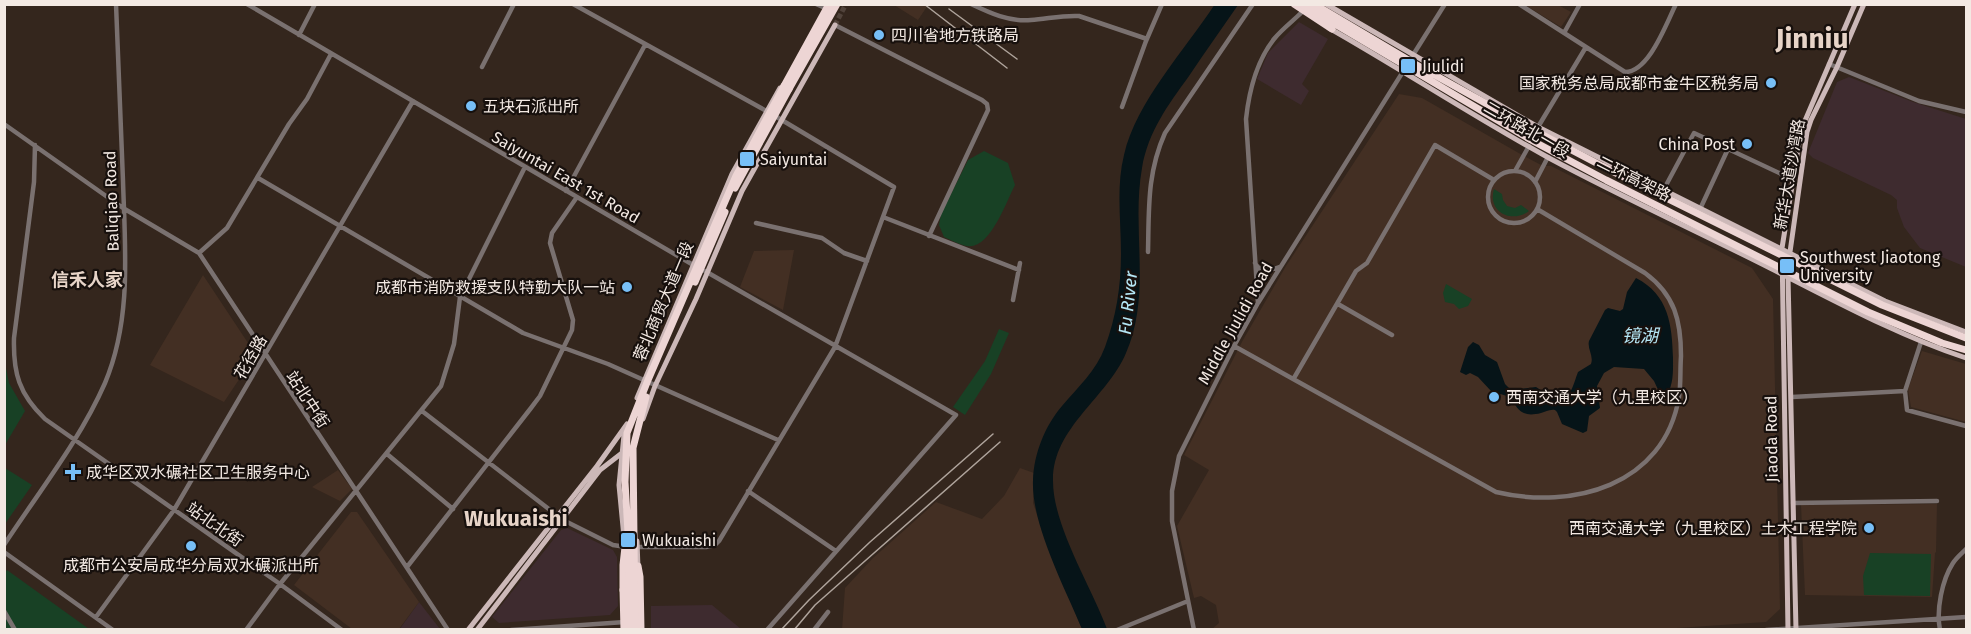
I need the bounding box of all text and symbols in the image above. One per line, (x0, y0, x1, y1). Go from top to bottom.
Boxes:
district label: Jinniu (1775, 22, 1849, 55)
place label: 四川省地方铁路局 (891, 26, 1019, 45)
marker: 四川省地方铁路局 (872, 28, 886, 42)
marker: Jiulidi (1399, 57, 1417, 75)
place label: Jiulidi (1422, 57, 1464, 76)
place label: 国家税务总局成都市金牛区税务局 (1519, 74, 1759, 93)
marker: 国家税务总局成都市金牛区税务局 (1764, 76, 1778, 90)
place label: 五块石派出所 (483, 97, 579, 116)
street label: 二环路北一段 (1480, 97, 1573, 162)
marker: 五块石派出所 (464, 99, 478, 113)
street label: 新华大道沙湾路 (1770, 117, 1809, 231)
street label: Saiyuntai East 1st Road (489, 127, 643, 227)
place label: China Post (1659, 135, 1735, 154)
marker: China Post (1740, 137, 1754, 151)
street label: Baliqiao Road (100, 150, 123, 252)
marker: Saiyuntai (738, 150, 756, 168)
place label: Saiyuntai (760, 150, 827, 169)
street label: 二环高架路 (1594, 152, 1674, 205)
street label: 蓉北商贸大道一段 (630, 239, 697, 364)
place label: Southwest Jiaotong University (1800, 248, 1941, 285)
marker: Southwest Jiaotong University (1778, 257, 1796, 275)
street label: Middle Jiulidi Road (1194, 259, 1277, 388)
district label: 信禾人家 (51, 269, 123, 291)
water label: Fu River (1114, 269, 1142, 336)
place label: 成都市消防救援支队特勤大队一站 (375, 278, 615, 297)
marker: 成都市消防救援支队特勤大队一站 (620, 280, 634, 294)
water label: 镜湖 (1622, 325, 1661, 347)
street label: 花径路 (230, 332, 271, 383)
street label: 站北中街 (282, 367, 333, 431)
place label: 西南交通大学（九里校区） (1506, 388, 1698, 407)
marker: 西南交通大学（九里校区） (1487, 390, 1501, 404)
street label: Jiaoda Road (1761, 395, 1782, 483)
marker: 成华区双水碾社区卫生服务中心 (64, 463, 82, 481)
place label: 成华区双水碾社区卫生服务中心 (86, 463, 310, 482)
street label: 站北北街 (183, 498, 246, 551)
district label: Wukuaishi (464, 505, 568, 532)
place label: 西南交通大学（九里校区）土木工程学院 (1569, 519, 1857, 538)
marker: 西南交通大学（九里校区）土木工程学院 (1862, 521, 1876, 535)
marker: Wukuaishi (619, 531, 637, 549)
place label: Wukuaishi (642, 531, 716, 550)
marker: 成都市公安局成华分局双水碾派出所 (184, 539, 198, 553)
place label: 成都市公安局成华分局双水碾派出所 (63, 556, 319, 575)

